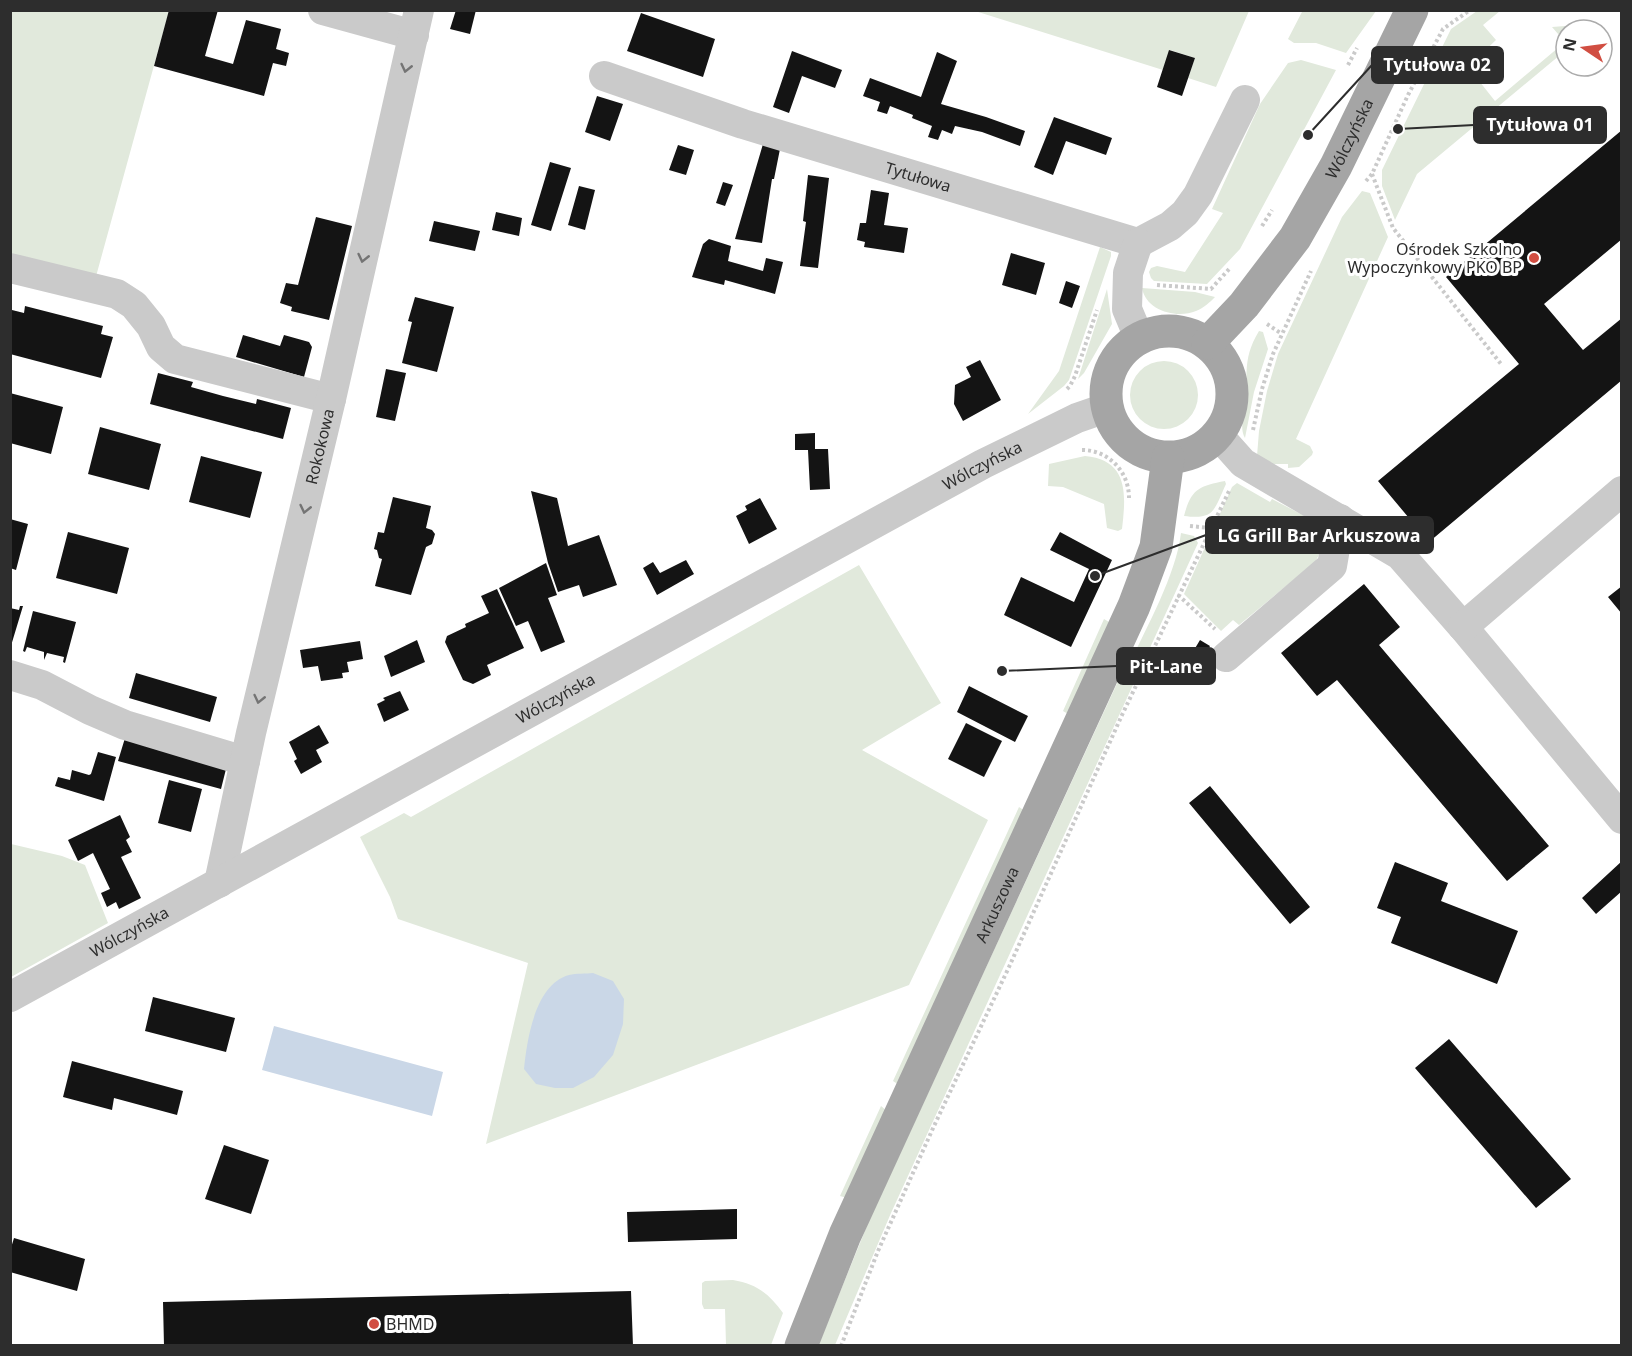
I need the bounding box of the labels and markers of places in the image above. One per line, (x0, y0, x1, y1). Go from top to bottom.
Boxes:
callout: Tytułowa 02 (1372, 47, 1503, 83)
callout: Tytułowa 01 (1474, 107, 1606, 143)
place label: Ośrodek Szkolno Wypoczynkowy PKO BP (1347, 238, 1522, 278)
marker: Ośrodek Szkolno Wypoczynkowy PKO BP (1527, 251, 1541, 265)
callout: LG Grill Bar Arkuszowa (1206, 517, 1433, 553)
callout: Pit-Lane (1117, 648, 1215, 684)
place label: BHMD (386, 1313, 434, 1335)
marker: BHMD (367, 1317, 381, 1331)

